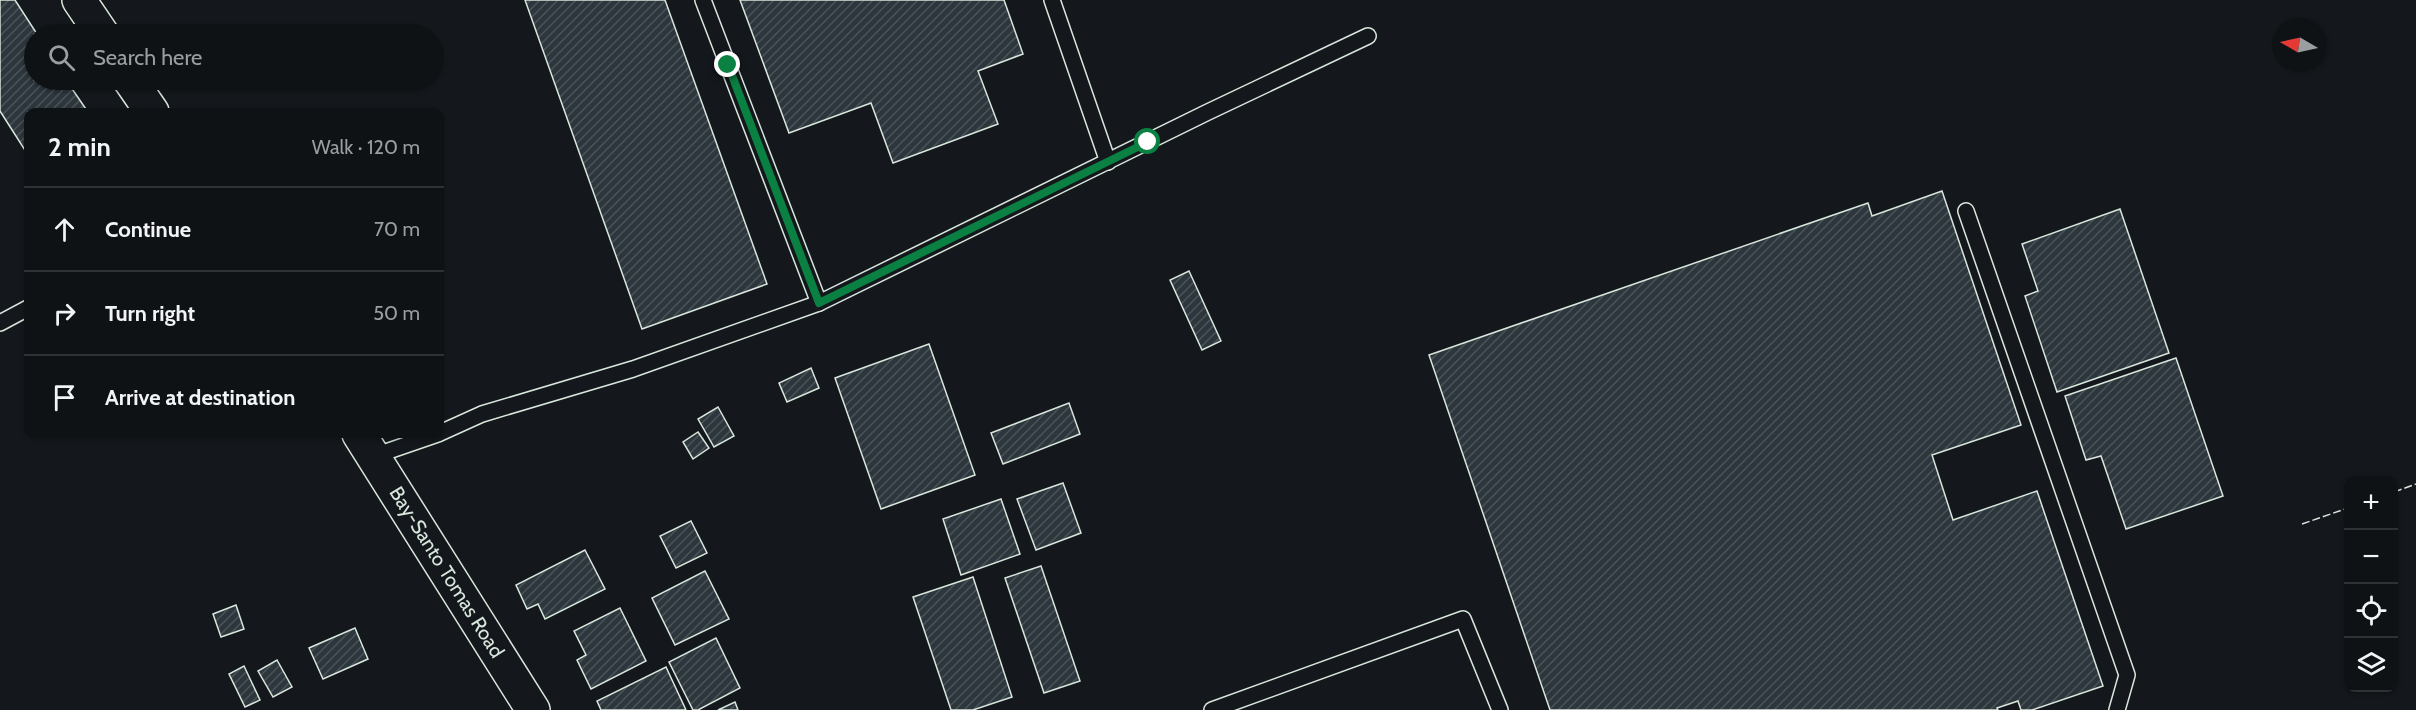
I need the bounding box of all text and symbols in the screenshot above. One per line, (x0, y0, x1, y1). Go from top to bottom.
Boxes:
north arrow (2272, 18, 2326, 72)
search box (24, 24, 444, 90)
icon: search (45, 41, 78, 74)
text: Search here (93, 44, 202, 71)
route end (714, 51, 740, 77)
route start (1134, 128, 1160, 154)
text: 2 min (48, 131, 111, 163)
text: Walk · 120 m (312, 135, 420, 159)
icon: ahead (48, 213, 81, 246)
text: Continue (105, 216, 191, 243)
text: 70 m (374, 217, 420, 241)
icon: right (48, 297, 81, 330)
text: Turn right (105, 300, 195, 327)
text: 50 m (373, 301, 420, 325)
icon: arrive (48, 381, 81, 414)
text: Arrive at destination (105, 384, 295, 411)
map controls (2344, 476, 2398, 692)
button: + (2344, 476, 2398, 530)
street label: Bay-Santo Tomas Road (385, 482, 509, 662)
button: − (2344, 530, 2398, 584)
button: locate (2344, 584, 2398, 638)
button: layers (2344, 638, 2398, 692)

